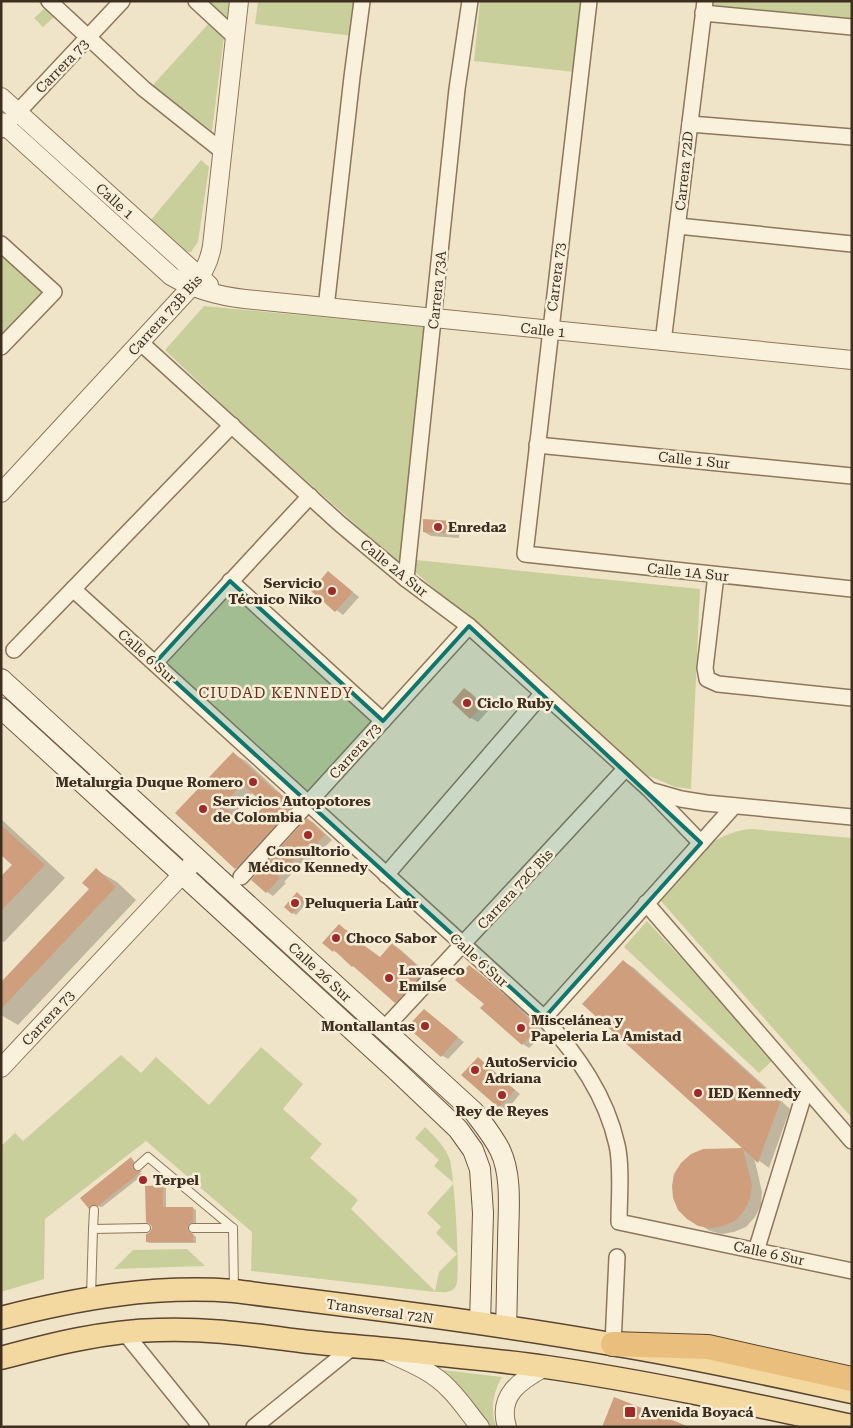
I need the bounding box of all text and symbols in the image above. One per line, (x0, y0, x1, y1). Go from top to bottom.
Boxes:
street label: Carrera 73 (32, 35, 92, 96)
street label: Carrera 72D (672, 130, 696, 212)
street label: Calle 1 (93, 180, 137, 222)
street label: Carrera 73 (544, 242, 568, 312)
street label: Carrera 73A (425, 250, 449, 330)
street label: Carrera 73B Bis (125, 271, 205, 358)
street label: Calle 1 (520, 320, 567, 340)
street label: Calle 1 Sur (657, 448, 731, 472)
place label: Enreda2 (448, 519, 507, 535)
marker: Enreda2 (432, 521, 444, 533)
street label: Calle 2A Sur (357, 536, 431, 600)
street label: Calle 1A Sur (646, 560, 730, 584)
place label: Servicio Técnico Niko (228, 575, 322, 607)
marker: Servicio Técnico Niko (326, 585, 338, 597)
street label: Calle 6 Sur (115, 626, 179, 686)
district label: CIUDAD KENNEDY (198, 684, 354, 702)
place label: Ciclo Ruby (477, 695, 554, 711)
marker: Ciclo Ruby (461, 697, 473, 709)
street label: Carrera 73 (326, 720, 384, 782)
place label: Metalurgia Duque Romero (55, 774, 243, 790)
marker: Metalurgia Duque Romero (247, 776, 259, 788)
place label: Servicios Autopotores de Colombia (213, 793, 371, 825)
marker: Servicios Autopotores de Colombia (197, 803, 209, 815)
marker: Consultorio Médico Kennedy (302, 829, 314, 841)
place label: Consultorio Médico Kennedy (248, 843, 368, 875)
street label: Carrera 72C Bis (474, 846, 556, 932)
place label: Peluqueria Lau´r (305, 895, 419, 911)
marker: Peluqueria Lau´r (289, 897, 301, 909)
place label: Choco Sabor (346, 930, 437, 946)
street label: Calle 6 Sur (447, 930, 511, 990)
marker: Choco Sabor (330, 932, 342, 944)
street label: Calle 26 Sur (285, 939, 355, 1005)
place label: Lavaseco Emilse (399, 962, 465, 994)
marker: Lavaseco Emilse (383, 972, 395, 984)
street label: Carrera 73 (19, 987, 78, 1049)
place label: Miscelánea y Papeleria La Amistad (531, 1012, 682, 1044)
place label: Montallantas (321, 1018, 415, 1034)
marker: Montallantas (419, 1020, 431, 1032)
marker: Miscelánea y Papeleria La Amistad (515, 1022, 527, 1034)
place label: AutoServicio Adriana (485, 1054, 577, 1086)
marker: AutoServicio Adriana (469, 1064, 481, 1076)
place label: IED Kennedy (708, 1085, 802, 1101)
marker: IED Kennedy (692, 1087, 704, 1099)
marker: Rey de Reyes (496, 1089, 508, 1101)
place label: Rey de Reyes (456, 1103, 548, 1119)
place label: Terpel (153, 1172, 199, 1188)
marker: Terpel (137, 1174, 149, 1186)
street label: Calle 6 Sur (732, 1238, 806, 1268)
street label: Transversal 72N (325, 1296, 435, 1326)
place label: Avenida Boyacá (641, 1404, 754, 1420)
marker: Avenida Boyacá (623, 1405, 637, 1419)

